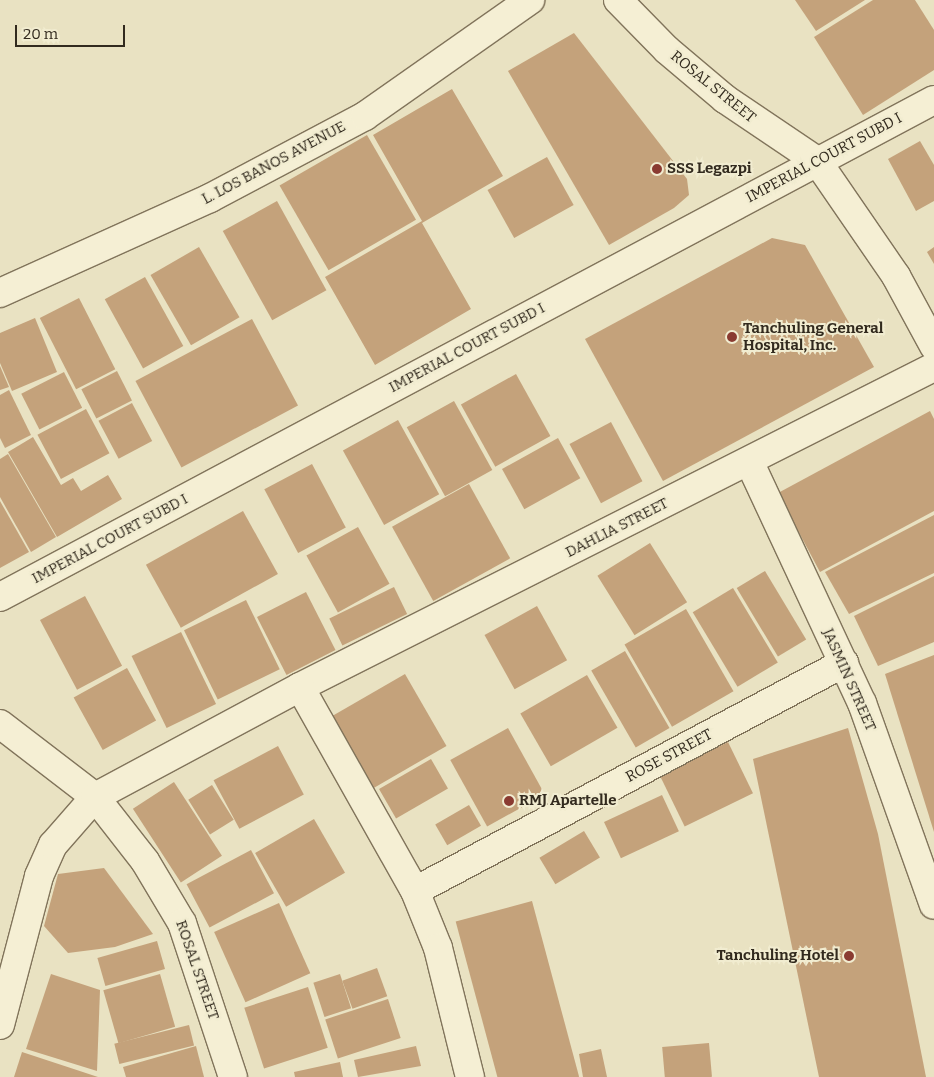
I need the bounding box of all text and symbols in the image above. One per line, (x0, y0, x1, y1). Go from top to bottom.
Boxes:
scale bar (18, 15, 128, 47)
text: 20 m (23, 25, 58, 43)
street label: ROSAL STREET (667, 47, 759, 127)
street label: IMPERIAL COURT SUBD I (743, 109, 905, 207)
street label: L. LOS BANOS AVENUE (199, 117, 349, 209)
place label: SSS Legazpi (667, 160, 752, 178)
marker: SSS Legazpi (651, 163, 663, 175)
street label: IMPERIAL COURT SUBD I (386, 299, 548, 397)
place label: Tanchuling General Hospital, Inc. (743, 319, 883, 354)
marker: Tanchuling General Hospital, Inc. (725, 330, 739, 344)
street label: IMPERIAL COURT SUBD I (29, 490, 191, 588)
street label: DAHLIA STREET (563, 494, 671, 562)
street label: JASMIN STREET (818, 626, 880, 734)
street label: ROSE STREET (623, 726, 715, 786)
place label: RMJ Apartelle (519, 792, 617, 810)
marker: RMJ Apartelle (503, 795, 515, 807)
street label: ROSAL STREET (172, 918, 222, 1022)
place label: Tanchuling Hotel (716, 947, 839, 965)
marker: Tanchuling Hotel (843, 950, 855, 962)

